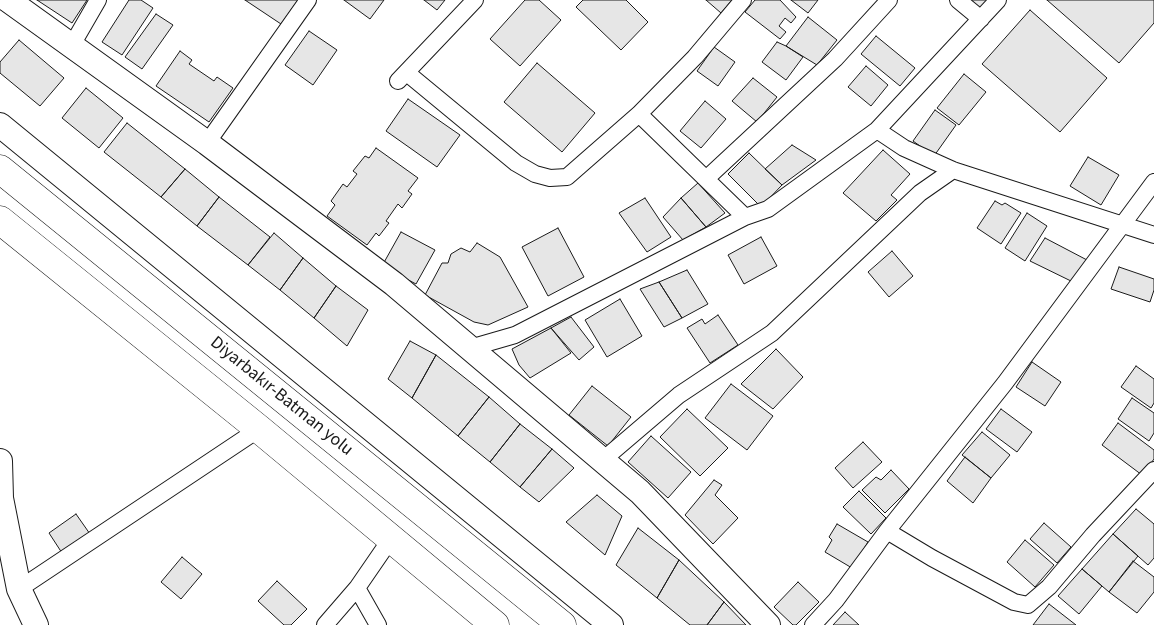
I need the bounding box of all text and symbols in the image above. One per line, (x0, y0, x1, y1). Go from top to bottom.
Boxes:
street label: Diyarbakır-Batman yolu (205, 333, 357, 461)

